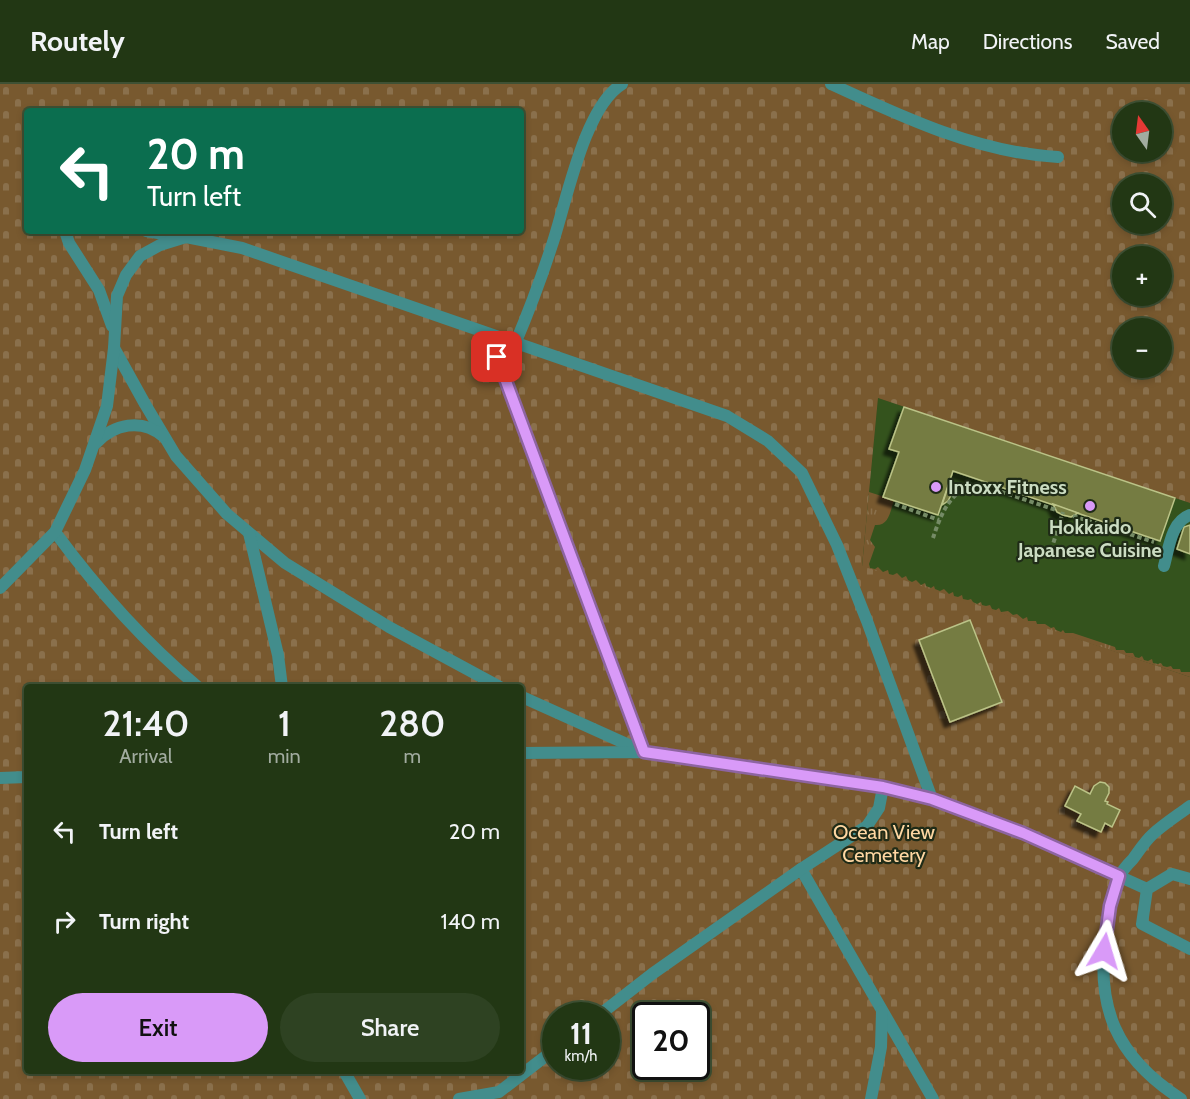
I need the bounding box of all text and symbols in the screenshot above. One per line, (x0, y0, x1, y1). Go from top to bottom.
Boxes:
text: Routely (30, 24, 125, 58)
text: Map (911, 29, 950, 54)
text: Directions (983, 29, 1072, 54)
text: Saved (1105, 29, 1160, 54)
north arrow (1112, 102, 1172, 162)
map controls (1112, 102, 1172, 378)
text: 20 m (147, 128, 245, 180)
icon: left (48, 132, 126, 210)
button: search (1112, 174, 1172, 234)
text: Turn left (147, 180, 241, 213)
button: + (1112, 246, 1172, 306)
button: − (1112, 318, 1172, 378)
pin (471, 331, 522, 382)
icon: arrive (480, 340, 513, 373)
place label: Intoxx Fitness (948, 475, 1067, 499)
marker: Intoxx Fitness (929, 480, 943, 494)
marker: Hokkaido Japanese Cuisine (1083, 499, 1097, 513)
place label: Hokkaido Japanese Cuisine (1017, 515, 1162, 562)
text: 21:40 (103, 701, 189, 745)
text: 1 (278, 701, 291, 745)
text: 280 (379, 701, 445, 745)
text: Arrival (119, 744, 173, 768)
text: min (268, 744, 301, 768)
text: m (404, 744, 421, 768)
icon: left (48, 815, 81, 848)
text: Turn left (99, 818, 178, 845)
text: 20 m (449, 818, 500, 845)
park label: Ocean View Cemetery (833, 820, 935, 867)
icon: right (48, 905, 81, 938)
text: Turn right (99, 908, 189, 935)
text: 140 m (441, 908, 500, 935)
position arrow (1072, 919, 1136, 983)
button: Exit (48, 993, 268, 1062)
button: Share (280, 993, 500, 1062)
speed limit sign: 20 (632, 1002, 710, 1080)
text: 11 (570, 1015, 592, 1052)
text: km/h (565, 1047, 597, 1065)

